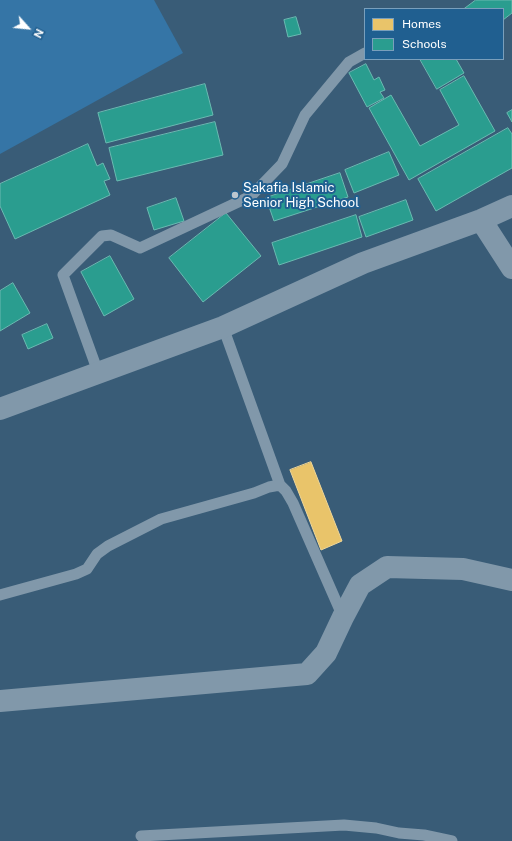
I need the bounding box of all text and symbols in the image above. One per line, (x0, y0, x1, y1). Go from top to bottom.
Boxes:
north arrow (8, 8, 48, 48)
legend (364, 8, 504, 60)
text: Homes (402, 17, 441, 31)
text: N (31, 27, 46, 40)
text: Schools (402, 37, 447, 51)
place label: Sakafia Islamic Senior High School (243, 180, 359, 211)
marker: Sakafia Islamic Senior High School (230, 190, 240, 200)

